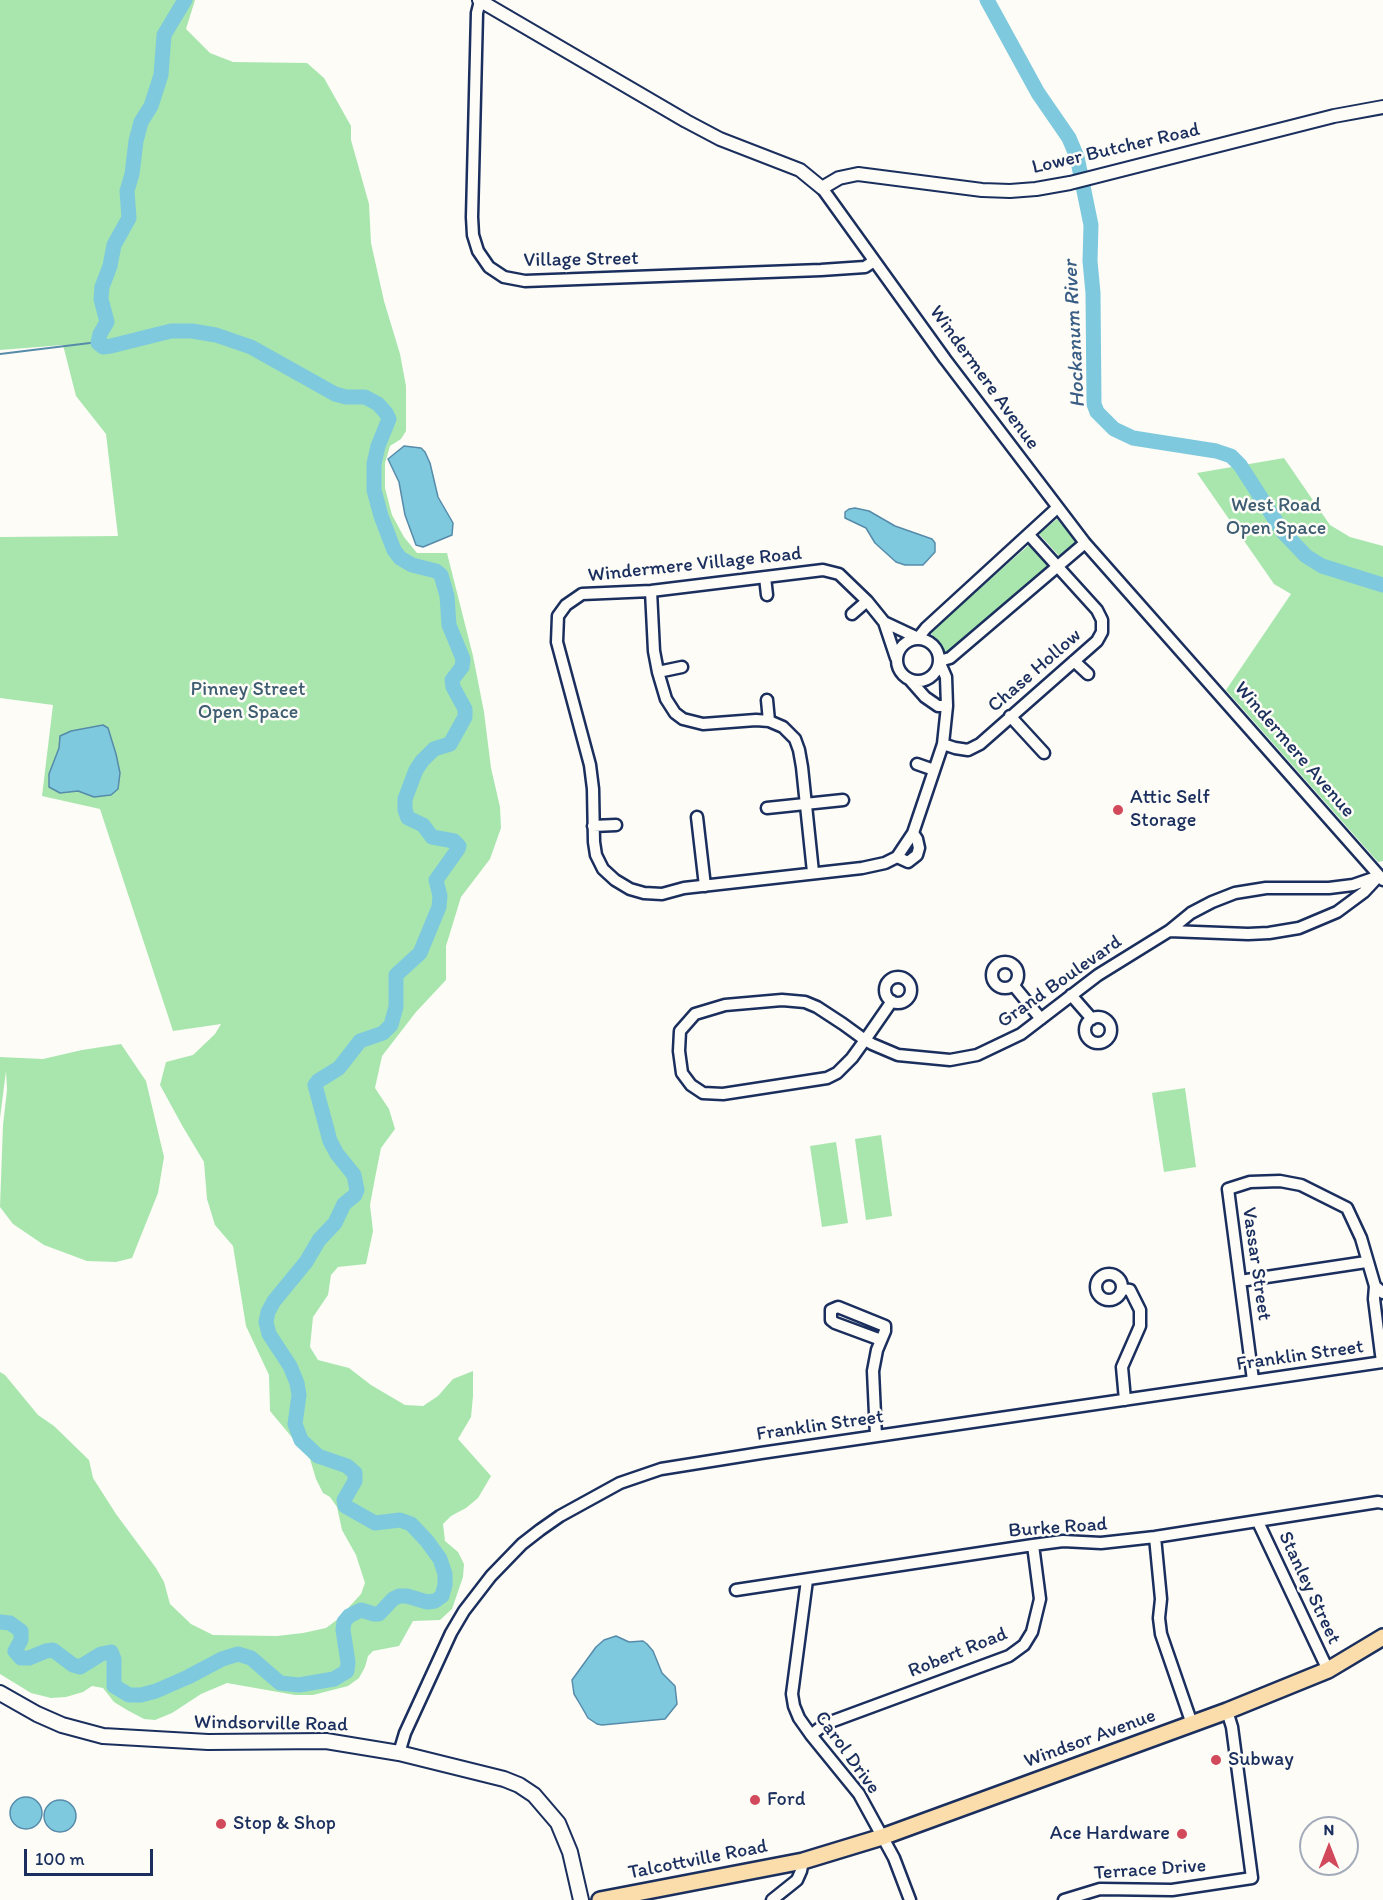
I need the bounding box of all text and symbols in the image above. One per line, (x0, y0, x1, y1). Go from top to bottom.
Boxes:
street label: Lower Butcher Road (1030, 118, 1202, 180)
street label: Village Street (523, 247, 639, 273)
water label: Hockanum River (1059, 260, 1091, 408)
street label: Windermere Avenue (924, 301, 1044, 455)
park label: West Road Open Space (1226, 494, 1326, 541)
street label: Windermere Village Road (587, 542, 803, 588)
street label: Chase Hollow (983, 624, 1087, 718)
street label: Windermere Avenue (1228, 677, 1360, 823)
park label: Pinney Street Open Space (191, 678, 305, 725)
place label: Attic Self Storage (1130, 786, 1210, 833)
marker: Attic Self Storage (1111, 803, 1125, 817)
street label: Grand Boulevard (993, 930, 1127, 1034)
street label: Vassar Street (1236, 1206, 1276, 1322)
street label: Franklin Street (1235, 1335, 1365, 1377)
street label: Franklin Street (755, 1405, 885, 1447)
street label: Burke Road (1008, 1513, 1108, 1543)
street label: Stanley Street (1272, 1528, 1346, 1648)
street label: Robert Road (905, 1622, 1011, 1684)
street label: Windsor Avenue (1021, 1704, 1159, 1774)
street label: Carol Drive (809, 1707, 885, 1799)
street label: Windsorville Road (194, 1711, 348, 1737)
place label: Subway (1228, 1748, 1294, 1772)
marker: Subway (1209, 1753, 1223, 1767)
place label: Ford (767, 1788, 805, 1812)
marker: Ford (748, 1793, 762, 1807)
place label: Stop & Shop (233, 1812, 336, 1836)
north arrow (1299, 1816, 1359, 1876)
marker: Stop & Shop (214, 1817, 228, 1831)
text: N (1324, 1820, 1334, 1839)
place label: Ace Hardware (1050, 1822, 1170, 1846)
marker: Ace Hardware (1175, 1827, 1189, 1841)
street label: Talcottville Road (626, 1835, 770, 1885)
scale bar (27, 1837, 156, 1875)
text: 100 m (35, 1848, 85, 1870)
street label: Terrace Drive (1093, 1854, 1207, 1886)

